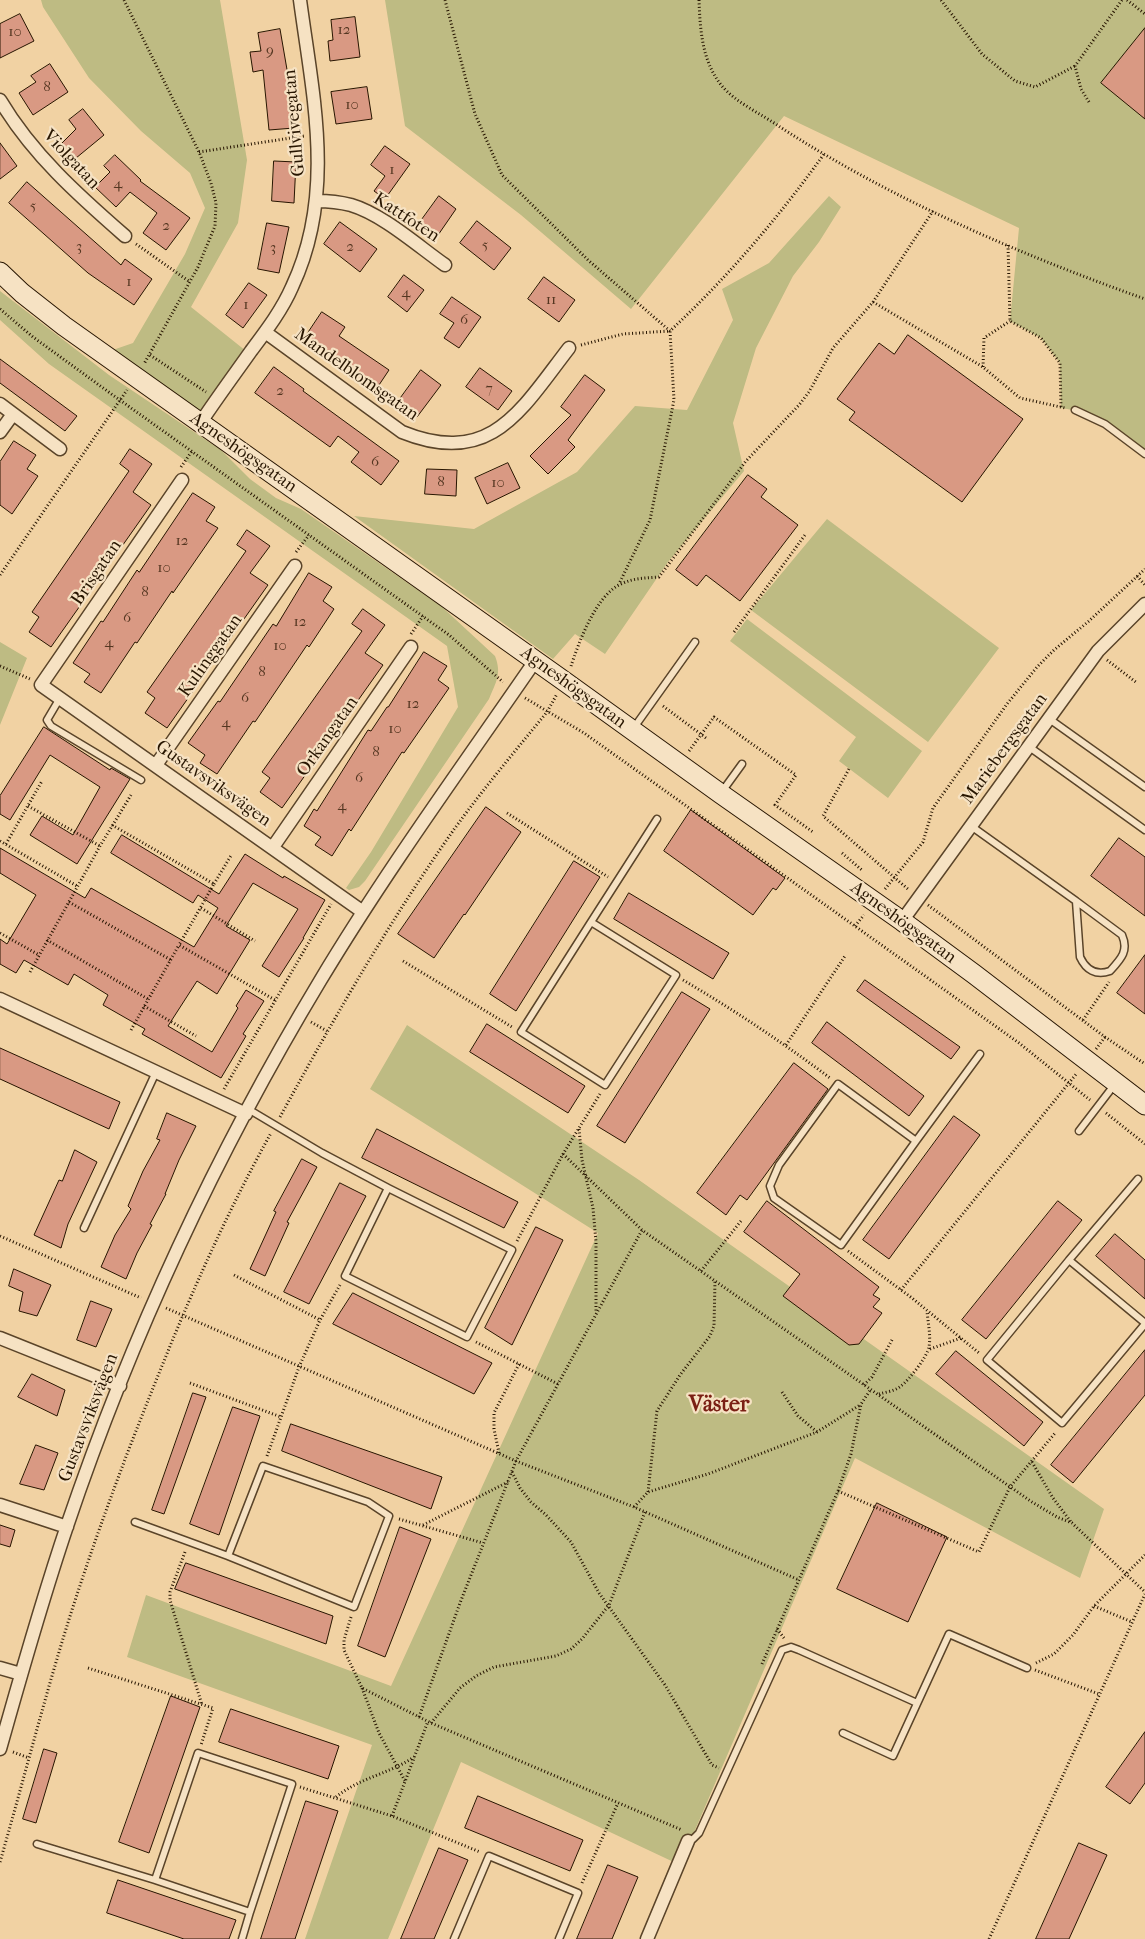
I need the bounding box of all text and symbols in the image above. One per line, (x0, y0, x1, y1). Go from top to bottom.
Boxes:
house number: 12 (337, 21, 351, 39)
house number: 10 (8, 23, 22, 41)
house number: 9 (266, 42, 274, 60)
street label: Gullvivegatan (280, 69, 310, 177)
house number: 8 (43, 78, 51, 96)
house number: 10 (345, 96, 359, 114)
street label: Violgatan (38, 126, 104, 194)
house number: 1 (389, 161, 395, 179)
house number: 4 (114, 175, 122, 193)
street label: Kattfoten (369, 189, 443, 247)
house number: 5 (30, 197, 36, 215)
house number: 2 (162, 217, 170, 235)
house number: 5 (482, 236, 488, 254)
house number: 3 (76, 238, 82, 256)
house number: 2 (346, 238, 354, 256)
house number: 3 (270, 239, 276, 257)
house number: 1 (126, 273, 132, 291)
house number: 4 (402, 284, 410, 302)
house number: 11 (546, 291, 556, 309)
house number: 1 (243, 296, 249, 314)
house number: 6 (460, 311, 468, 329)
street label: Mandelblomsgatan (290, 324, 422, 426)
house number: 7 (485, 380, 493, 398)
house number: 2 (276, 382, 284, 400)
street label: Agneshögsgatan (185, 408, 301, 498)
house number: 6 (371, 453, 379, 471)
house number: 8 (437, 473, 445, 491)
house number: 10 (491, 474, 505, 492)
house number: 12 (175, 532, 189, 550)
street label: Brisgatan (67, 536, 127, 610)
house number: 10 (157, 559, 171, 577)
house number: 8 (141, 583, 149, 601)
house number: 6 (123, 609, 131, 627)
street label: Kulinggatan (175, 610, 247, 702)
house number: 12 (293, 613, 307, 631)
house number: 4 (105, 634, 113, 652)
house number: 10 (273, 637, 287, 655)
street label: Agneshögsgatan (516, 642, 630, 734)
house number: 8 (258, 663, 266, 681)
house number: 6 (241, 689, 249, 707)
street label: Mariebergsgatan (958, 689, 1052, 809)
street label: Orkangatan (293, 693, 363, 781)
house number: 12 (406, 695, 420, 713)
house number: 4 (222, 714, 230, 732)
house number: 10 (388, 720, 402, 738)
street label: Gustavsviksvägen (151, 736, 275, 832)
house number: 8 (372, 743, 380, 761)
house number: 6 (355, 769, 363, 787)
house number: 4 (338, 797, 346, 815)
street label: Agneshögsgatan (846, 877, 960, 969)
street label: Gustavsviksvägen (55, 1351, 123, 1485)
district label: Väster (689, 1393, 749, 1419)

